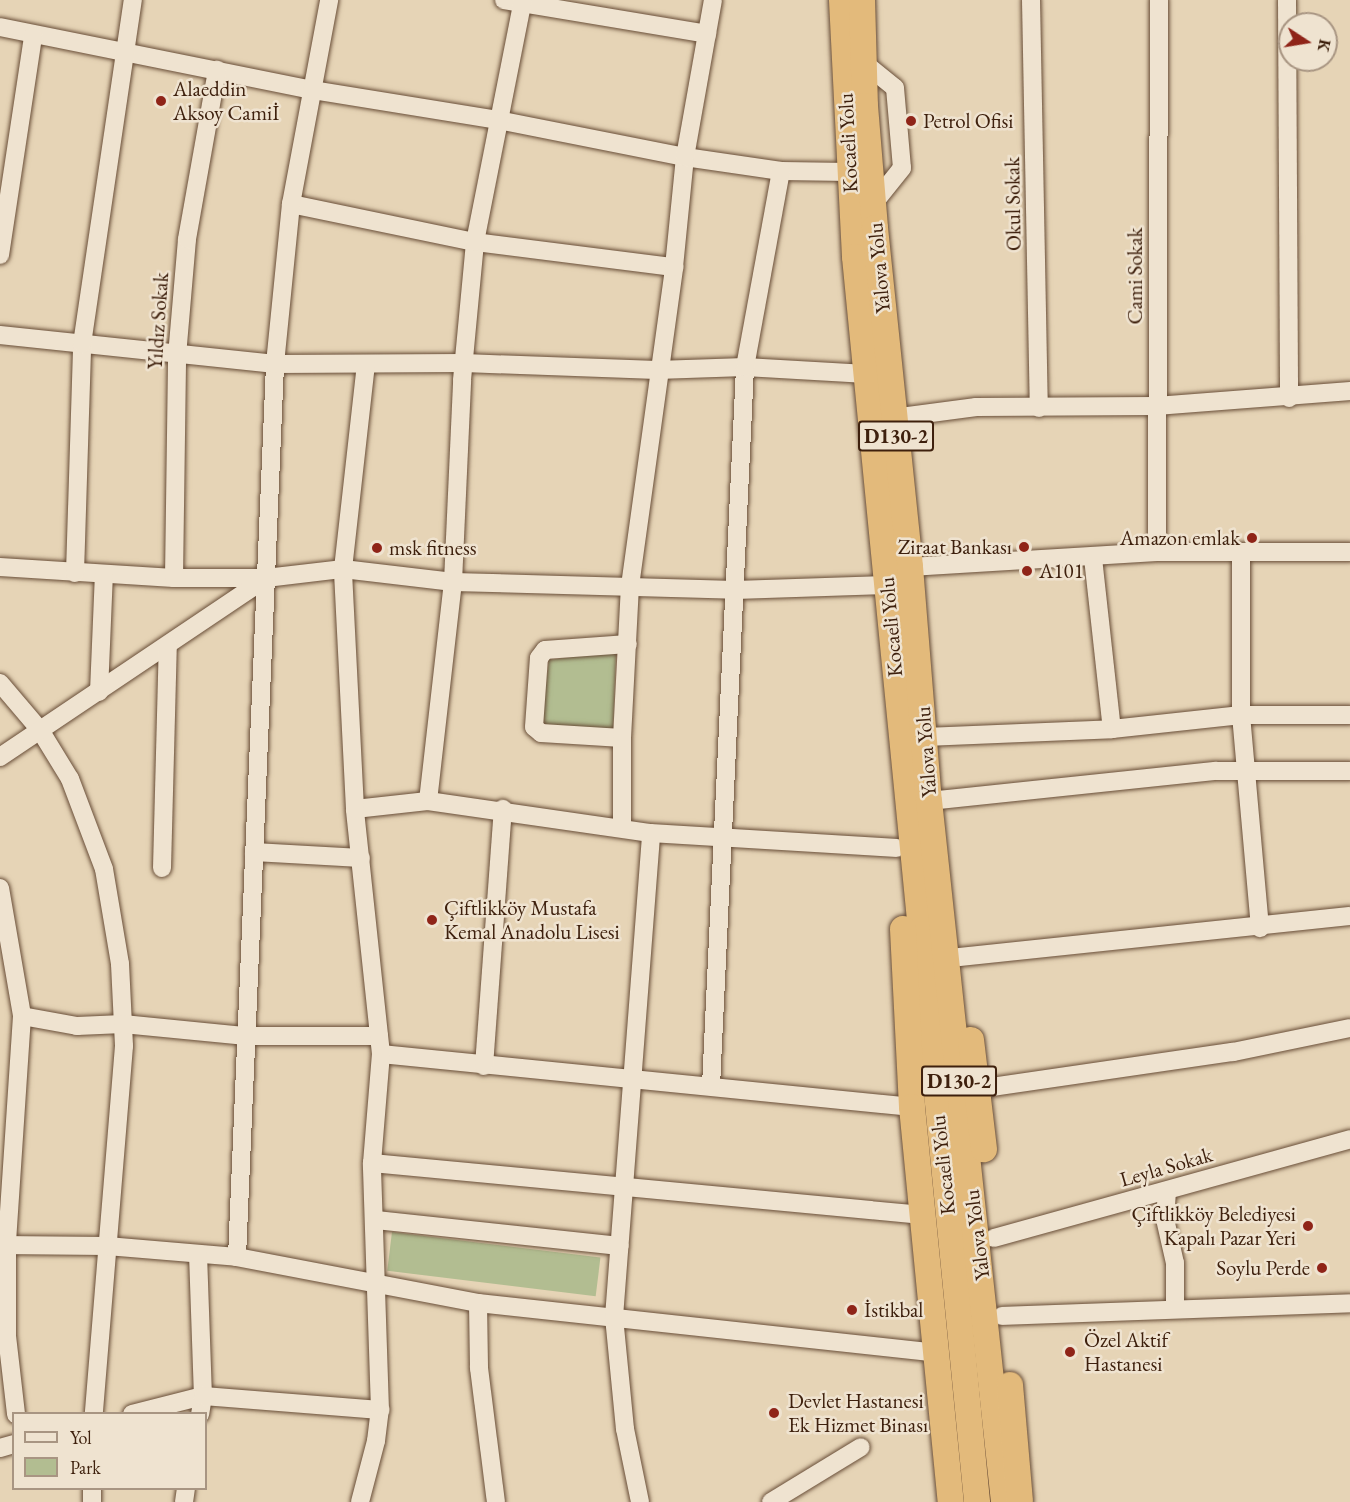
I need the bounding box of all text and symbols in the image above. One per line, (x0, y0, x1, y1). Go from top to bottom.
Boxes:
north arrow (1278, 12, 1338, 72)
text: K (1313, 37, 1336, 54)
place label: Alaeddin Aksoy Camiİ (173, 76, 279, 126)
street label: Kocaeli̇ Yolu (833, 92, 863, 194)
marker: Alaeddin Aksoy Camiİ (154, 94, 168, 108)
place label: Petrol Ofisi (923, 108, 1013, 134)
marker: Petrol Ofisi (904, 114, 918, 128)
street label: Okul Sokak (1000, 157, 1026, 251)
street label: Yalova Yolu (862, 221, 896, 315)
street label: Cami Sokak (1122, 228, 1148, 324)
street label: Yıldız Sokak (142, 272, 174, 370)
road number: D130-2 (857, 419, 935, 453)
place label: Amazon emlak (1120, 525, 1240, 551)
marker: Amazon emlak (1245, 531, 1259, 545)
place label: Ziraat Bankası (898, 534, 1012, 560)
place label: msk fitness (389, 535, 476, 561)
marker: Ziraat Bankası (1017, 540, 1031, 554)
marker: msk fitness (370, 541, 384, 555)
place label: A101 (1039, 558, 1084, 584)
marker: A101 (1020, 564, 1034, 578)
street label: Kocaeli̇ Yolu (874, 576, 908, 678)
street label: Yalova Yolu (910, 706, 942, 798)
place label: Çiftlikköy Mustafa Kemal Anadolu Lisesi (444, 895, 620, 945)
marker: Çiftlikköy Mustafa Kemal Anadolu Lisesi (425, 913, 439, 927)
road number: D130-2 (920, 1064, 998, 1098)
street label: Kocaeli̇ Yolu (925, 1114, 961, 1216)
street label: Leyla Sokak (1117, 1142, 1215, 1192)
street label: Yalova Yolu (959, 1188, 995, 1282)
place label: Çiftlikköy Belediyesi Kapalı Pazar Yeri (1131, 1201, 1296, 1251)
marker: Çiftlikköy Belediyesi Kapalı Pazar Yeri (1301, 1219, 1315, 1233)
place label: Soylu Perde (1216, 1255, 1310, 1281)
marker: Soylu Perde (1315, 1261, 1329, 1275)
place label: İstikbal (864, 1297, 923, 1323)
marker: İstikbal (845, 1303, 859, 1317)
place label: Özel Aktif Hastanesi (1084, 1327, 1168, 1377)
marker: Özel Aktif Hastanesi (1061, 1343, 1079, 1361)
place label: Devlet Hastanesi Ek Hizmet Binası (788, 1388, 928, 1438)
marker: Devlet Hastanesi Ek Hizmet Binası (765, 1404, 783, 1422)
legend (12, 1412, 207, 1490)
text: Yol (70, 1426, 92, 1449)
text: Park (70, 1456, 101, 1479)

